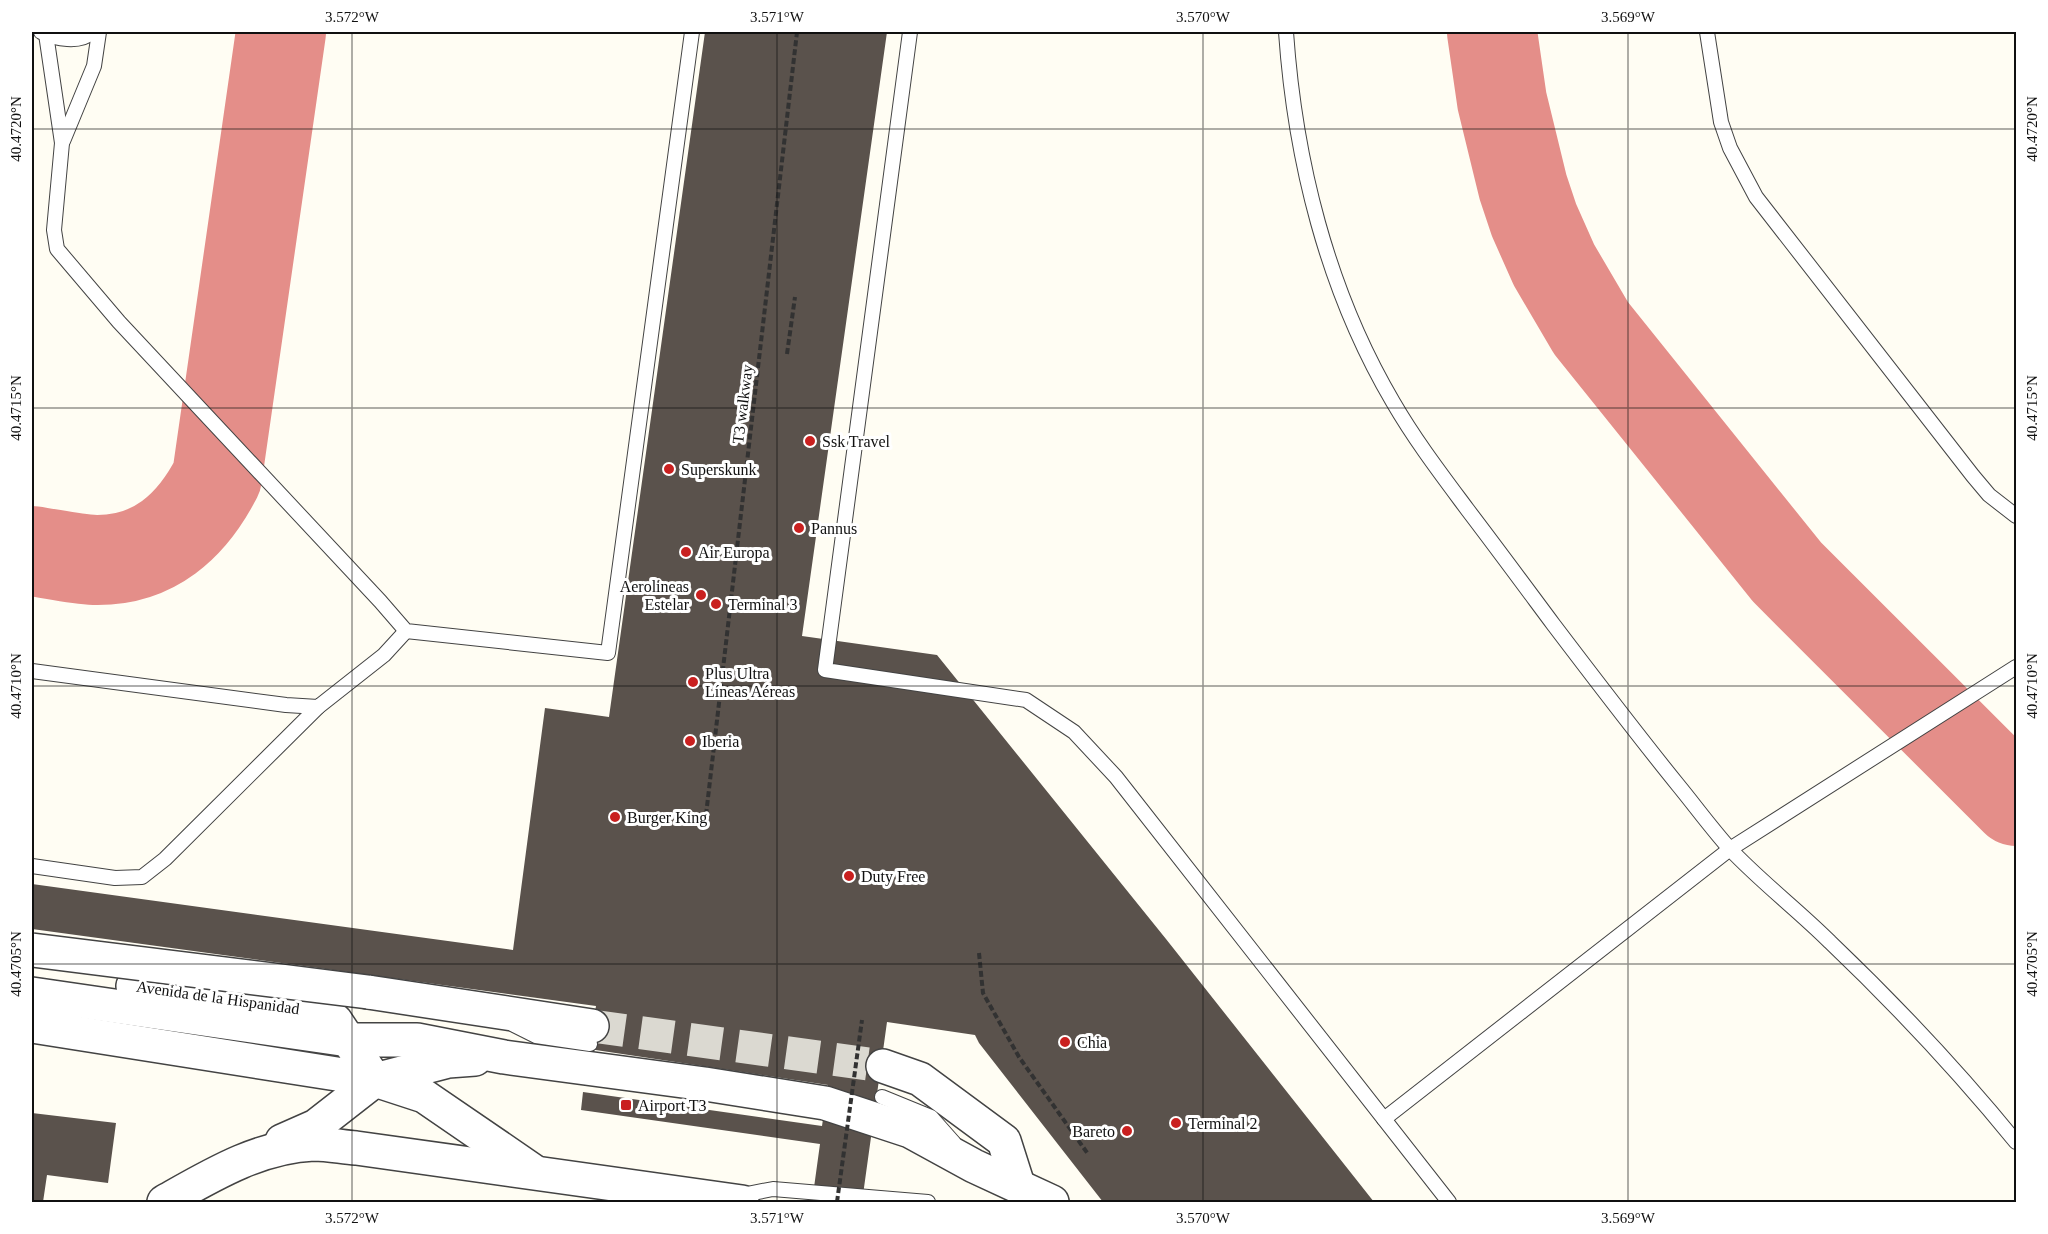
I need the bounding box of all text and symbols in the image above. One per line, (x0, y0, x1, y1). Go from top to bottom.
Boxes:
text: 3.572°W (325, 9, 380, 25)
text: 3.571°W (750, 9, 805, 25)
text: 3.570°W (1176, 9, 1231, 25)
text: 3.569°W (1601, 9, 1656, 25)
text: 40.4720°N (8, 96, 24, 162)
text: 40.4720°N (2024, 96, 2040, 162)
street label: T3 walkway (729, 364, 757, 445)
text: 40.4715°N (8, 375, 24, 441)
text: 40.4715°N (2024, 375, 2040, 441)
place label: Ssk Travel (822, 433, 891, 450)
marker: Ssk Travel (803, 434, 817, 448)
place label: Superskunk (681, 461, 757, 479)
marker: Superskunk (662, 462, 676, 476)
place label: Pannus (811, 520, 857, 537)
marker: Pannus (792, 521, 806, 535)
place label: Air Europa (698, 544, 770, 562)
marker: Air Europa (679, 545, 693, 559)
place label: Aerolineas Estelar (620, 578, 690, 613)
marker: Aerolineas Estelar (694, 588, 708, 602)
place label: Terminal 3 (728, 596, 798, 613)
marker: Terminal 3 (709, 597, 723, 611)
text: 40.4710°N (8, 653, 24, 719)
text: 40.4710°N (2024, 653, 2040, 719)
place label: Plus Ultra Líneas Aéreas (705, 665, 795, 700)
marker: Plus Ultra Líneas Aéreas (686, 675, 700, 689)
place label: Iberia (702, 733, 739, 750)
marker: Iberia (683, 734, 697, 748)
place label: Burger King (627, 809, 707, 827)
marker: Burger King (608, 810, 622, 824)
place label: Duty Free (861, 868, 925, 886)
marker: Duty Free (842, 869, 856, 883)
text: 40.4705°N (8, 931, 24, 997)
text: 40.4705°N (2024, 931, 2040, 997)
street label: Avenida de la Hispanidad (135, 978, 301, 1018)
place label: Chia (1077, 1034, 1107, 1051)
marker: Chia (1058, 1035, 1072, 1049)
place label: Airport T3 (638, 1097, 707, 1115)
marker: Airport T3 (619, 1098, 633, 1112)
place label: Terminal 2 (1188, 1115, 1258, 1132)
marker: Terminal 2 (1169, 1116, 1183, 1130)
place label: Bareto (1072, 1123, 1115, 1140)
marker: Bareto (1120, 1124, 1134, 1138)
text: 3.572°W (325, 1210, 380, 1226)
text: 3.571°W (750, 1210, 805, 1226)
text: 3.570°W (1176, 1210, 1231, 1226)
text: 3.569°W (1601, 1210, 1656, 1226)

